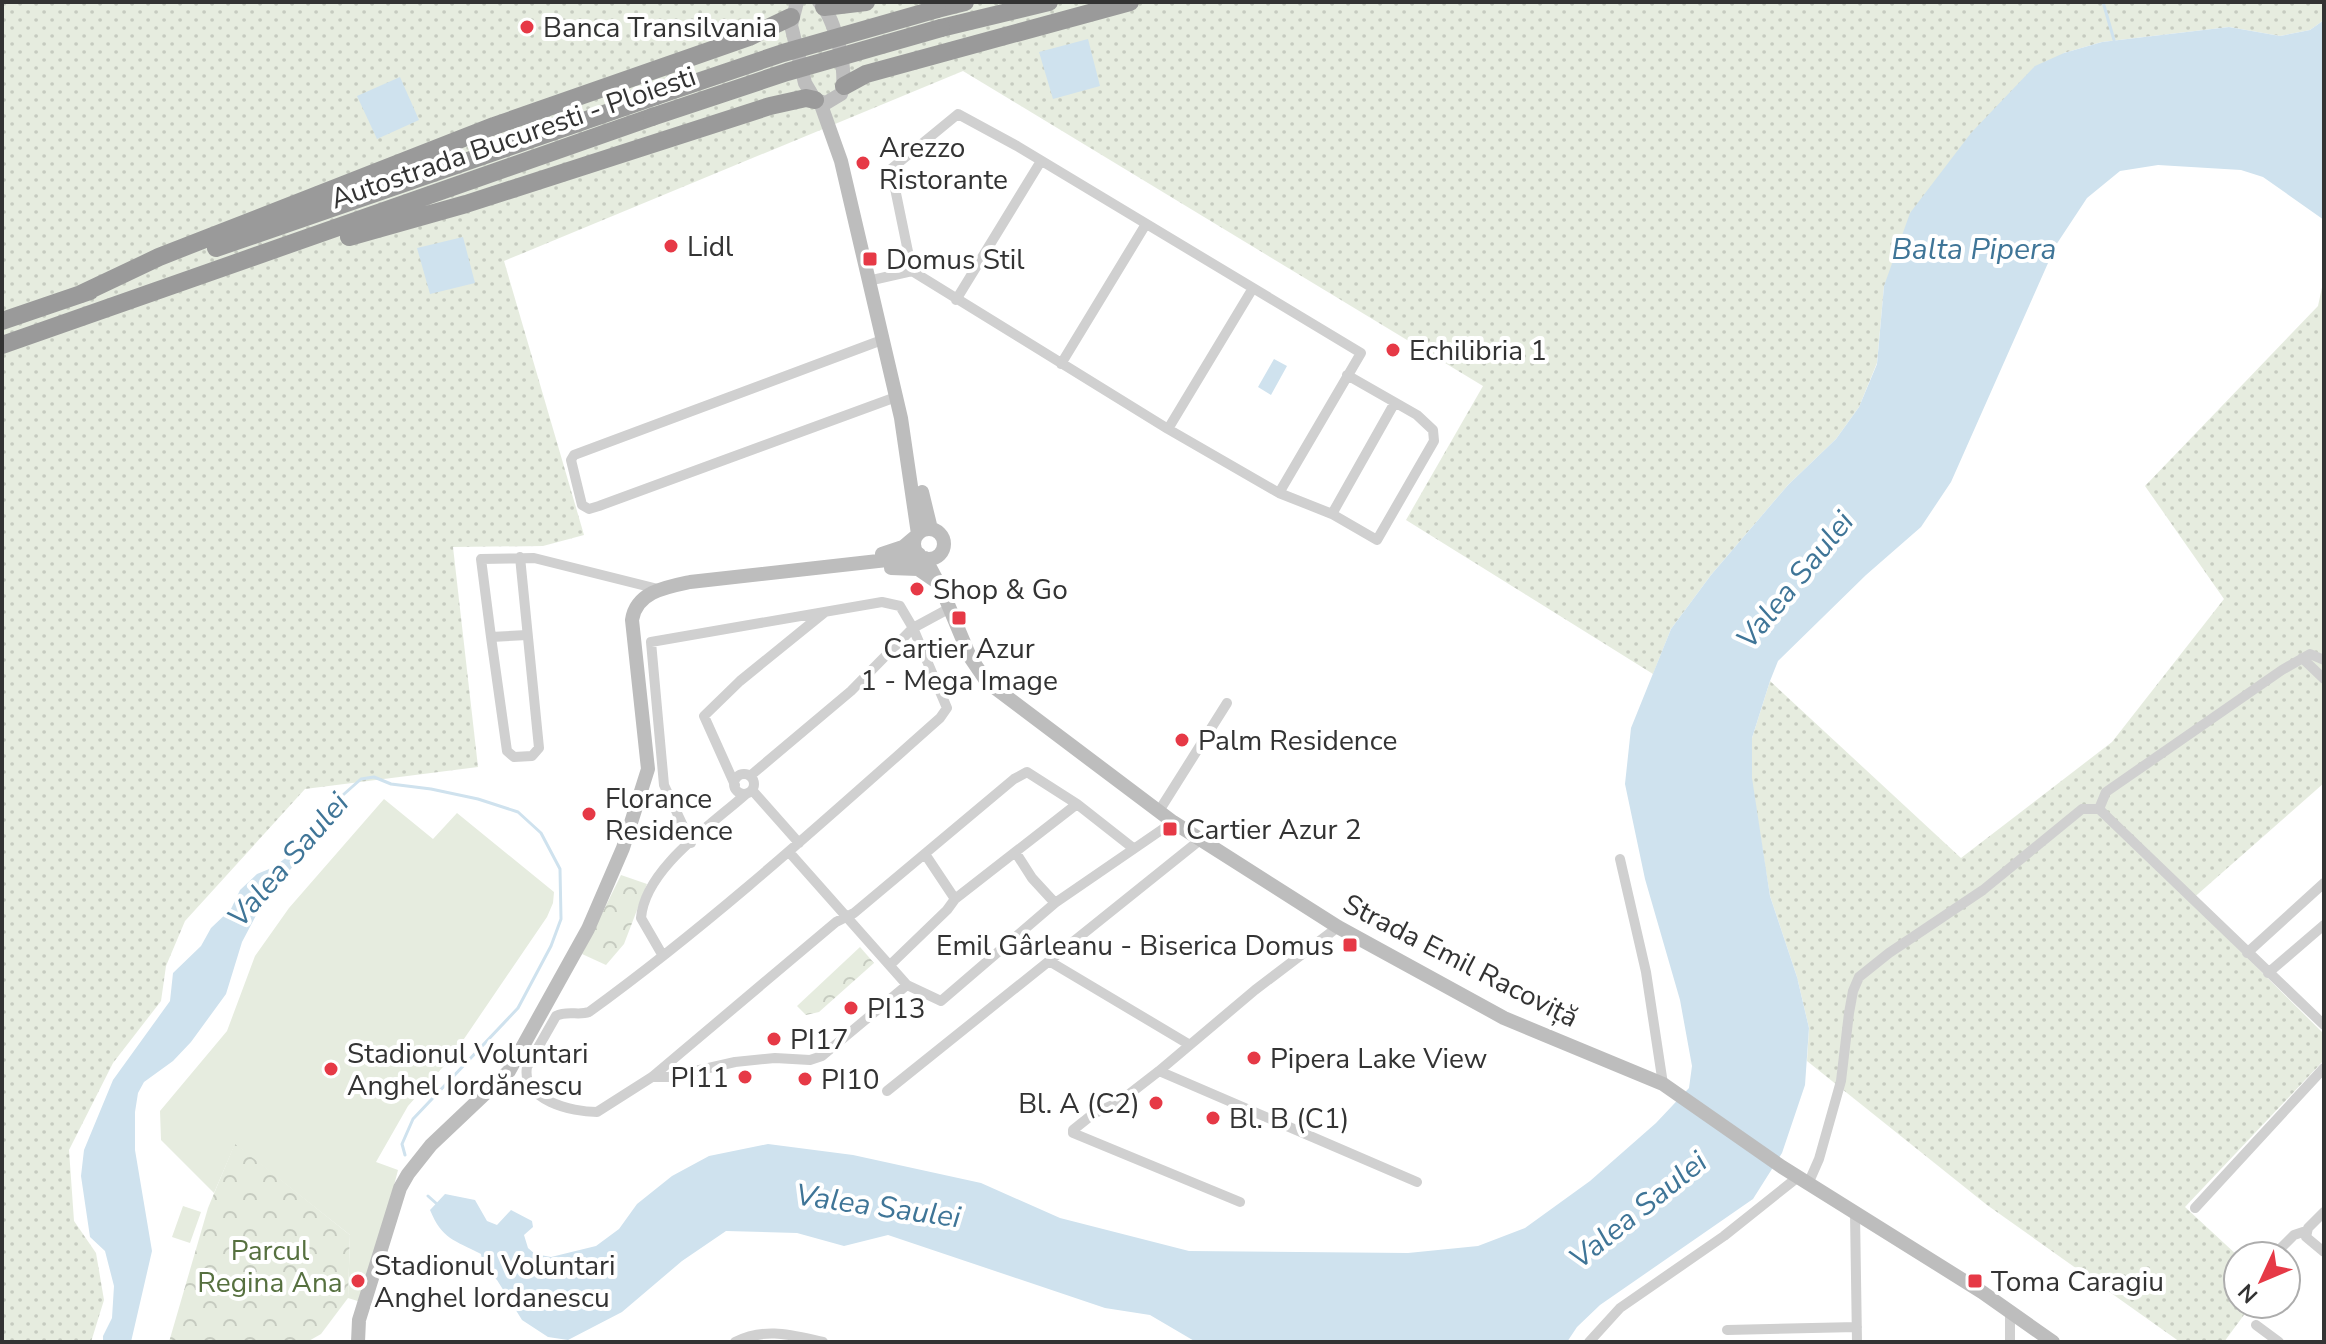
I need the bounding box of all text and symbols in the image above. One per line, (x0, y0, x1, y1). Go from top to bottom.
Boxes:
place label: Banca Transilvania (543, 9, 777, 47)
marker: Banca Transilvania (518, 18, 536, 36)
street label: Autostrada Bucuresti - Ploiesti (326, 57, 701, 218)
place label: Arezzo Ristorante (879, 129, 1008, 199)
marker: Arezzo Ristorante (854, 154, 872, 172)
place label: Lidl (687, 228, 734, 266)
water label: Balta Pipera (1892, 229, 2056, 270)
marker: Lidl (662, 237, 680, 255)
place label: Domus Stil (886, 241, 1025, 279)
marker: Domus Stil (861, 250, 879, 268)
place label: Echilibria 1 (1409, 332, 1547, 370)
marker: Echilibria 1 (1384, 341, 1402, 359)
water label: Valea Saulei (1727, 502, 1864, 658)
place label: Shop & Go (933, 571, 1068, 609)
marker: Shop & Go (908, 580, 926, 598)
marker: Cartier Azur 1 - Mega Image (950, 609, 968, 627)
place label: Cartier Azur 1 - Mega Image (860, 630, 1058, 700)
place label: Palm Residence (1198, 722, 1397, 760)
marker: Palm Residence (1173, 731, 1191, 749)
place label: Florance Residence (605, 780, 733, 850)
water label: Valea Saulei (218, 783, 359, 936)
marker: Florance Residence (580, 805, 598, 823)
place label: Cartier Azur 2 (1186, 811, 1362, 849)
marker: Cartier Azur 2 (1161, 820, 1179, 838)
street label: Strada Emil Racoviță (1336, 885, 1585, 1037)
place label: Emil Gârleanu - Biserica Domus (936, 927, 1334, 965)
marker: Emil Gârleanu - Biserica Domus (1341, 936, 1359, 954)
place label: PI13 (867, 990, 926, 1028)
marker: PI13 (842, 999, 860, 1017)
place label: PI17 (790, 1021, 849, 1059)
marker: PI17 (765, 1030, 783, 1048)
place label: Stadionul Voluntari Anghel Iordănescu (347, 1035, 589, 1105)
place label: Pipera Lake View (1270, 1040, 1487, 1078)
marker: Pipera Lake View (1245, 1049, 1263, 1067)
place label: PI11 (671, 1059, 729, 1097)
marker: Stadionul Voluntari Anghel Iordănescu (322, 1060, 340, 1078)
place label: PI10 (821, 1061, 880, 1099)
marker: PI11 (736, 1068, 754, 1086)
marker: PI10 (796, 1070, 814, 1088)
place label: Bl. A (C2) (1018, 1085, 1140, 1123)
marker: Bl. A (C2) (1147, 1094, 1165, 1112)
place label: Bl. B (C1) (1229, 1100, 1349, 1138)
marker: Bl. B (C1) (1204, 1109, 1222, 1127)
water label: Valea Saulei (1561, 1142, 1717, 1279)
water label: Valea Saulei (793, 1175, 964, 1238)
park label: Parcul Regina Ana (197, 1232, 343, 1302)
north arrow (2222, 1240, 2302, 1320)
place label: Stadionul Voluntari Anghel Iordanescu (374, 1247, 616, 1317)
place label: Toma Caragiu (1991, 1263, 2164, 1301)
marker: Stadionul Voluntari Anghel Iordanescu (349, 1272, 367, 1290)
marker: Toma Caragiu (1966, 1272, 1984, 1290)
text: N (2232, 1277, 2265, 1310)

